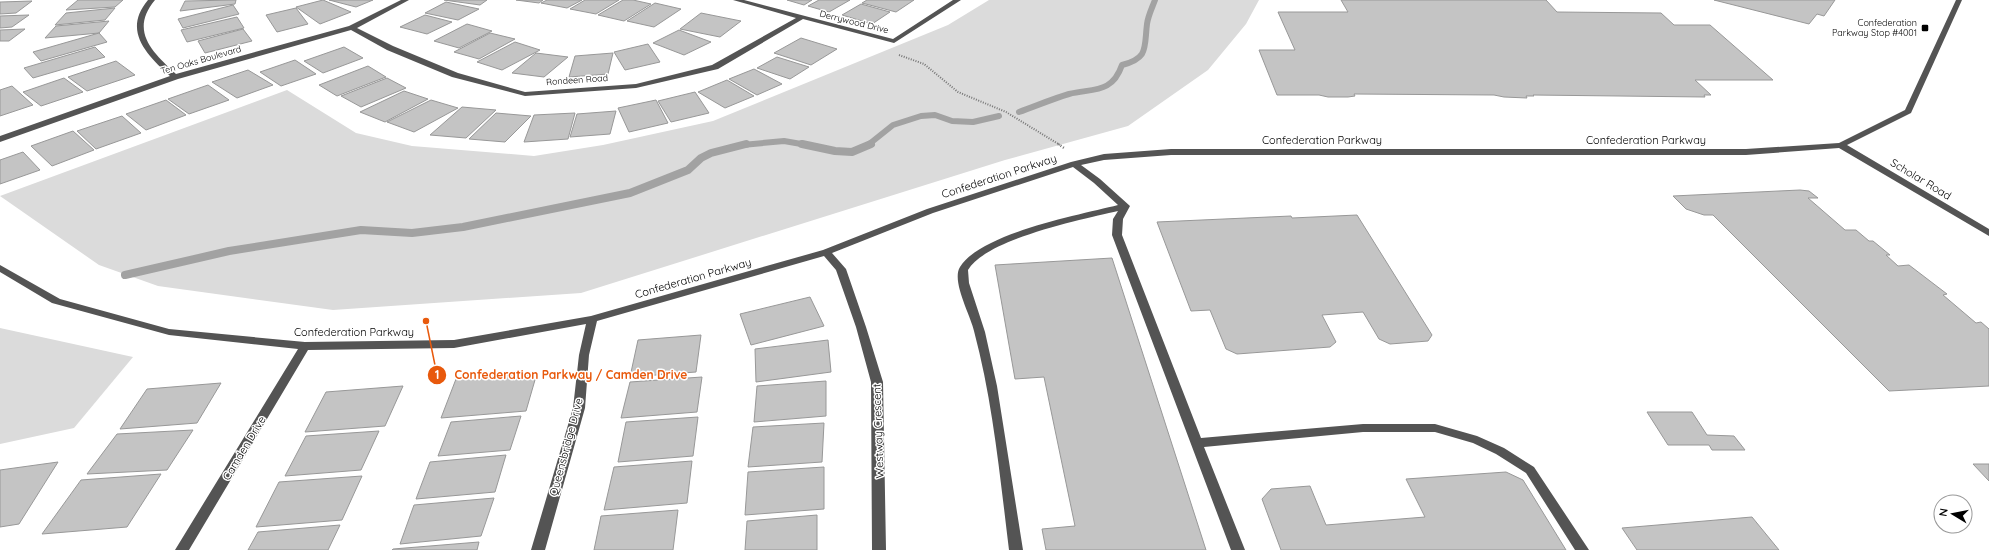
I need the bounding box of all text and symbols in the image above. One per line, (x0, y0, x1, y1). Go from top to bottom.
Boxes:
street label: Derrywood Drive (818, 8, 890, 35)
place label: Confederation Parkway Stop #4001 (1832, 17, 1917, 38)
marker: Confederation Parkway Stop #4001 (1920, 23, 1930, 33)
street label: Ten Oaks Boulevard (159, 43, 242, 76)
street label: Rondeen Road (546, 72, 608, 87)
street label: Confederation Parkway (1262, 133, 1382, 147)
street label: Confederation Parkway (1586, 133, 1706, 147)
street label: Confederation Parkway (940, 151, 1058, 201)
street label: Scholar Road (1888, 155, 1954, 203)
street label: Confederation Parkway (633, 255, 753, 301)
street label: Confederation Parkway (294, 325, 414, 339)
callout: Confederation Parkway / Camden Drive (427, 363, 695, 387)
text: 1 (435, 367, 439, 382)
text: Confederation Parkway / Camden Drive (455, 367, 687, 382)
street label: Westway Crescent (869, 383, 887, 479)
street label: Queensbridge Drive (546, 396, 586, 498)
street label: Camden Drive (219, 413, 269, 483)
north arrow (1933, 494, 1973, 534)
text: N (1936, 507, 1951, 517)

